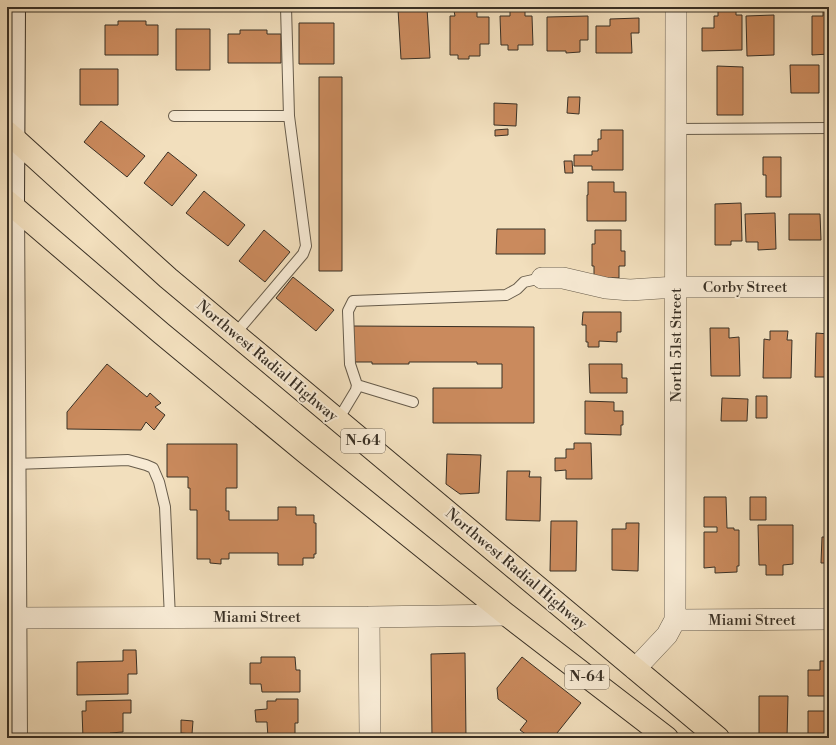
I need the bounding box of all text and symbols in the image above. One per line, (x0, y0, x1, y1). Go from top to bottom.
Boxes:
street label: Corby Street (703, 278, 788, 297)
street label: North 51st Street (667, 287, 686, 402)
street label: Northwest Radial Highway (192, 296, 342, 426)
road number: N-64 (341, 429, 385, 453)
street label: Northwest Radial Highway (441, 504, 591, 634)
street label: Miami Street (213, 608, 302, 627)
street label: Miami Street (708, 611, 797, 630)
road number: N-64 (565, 665, 609, 689)

